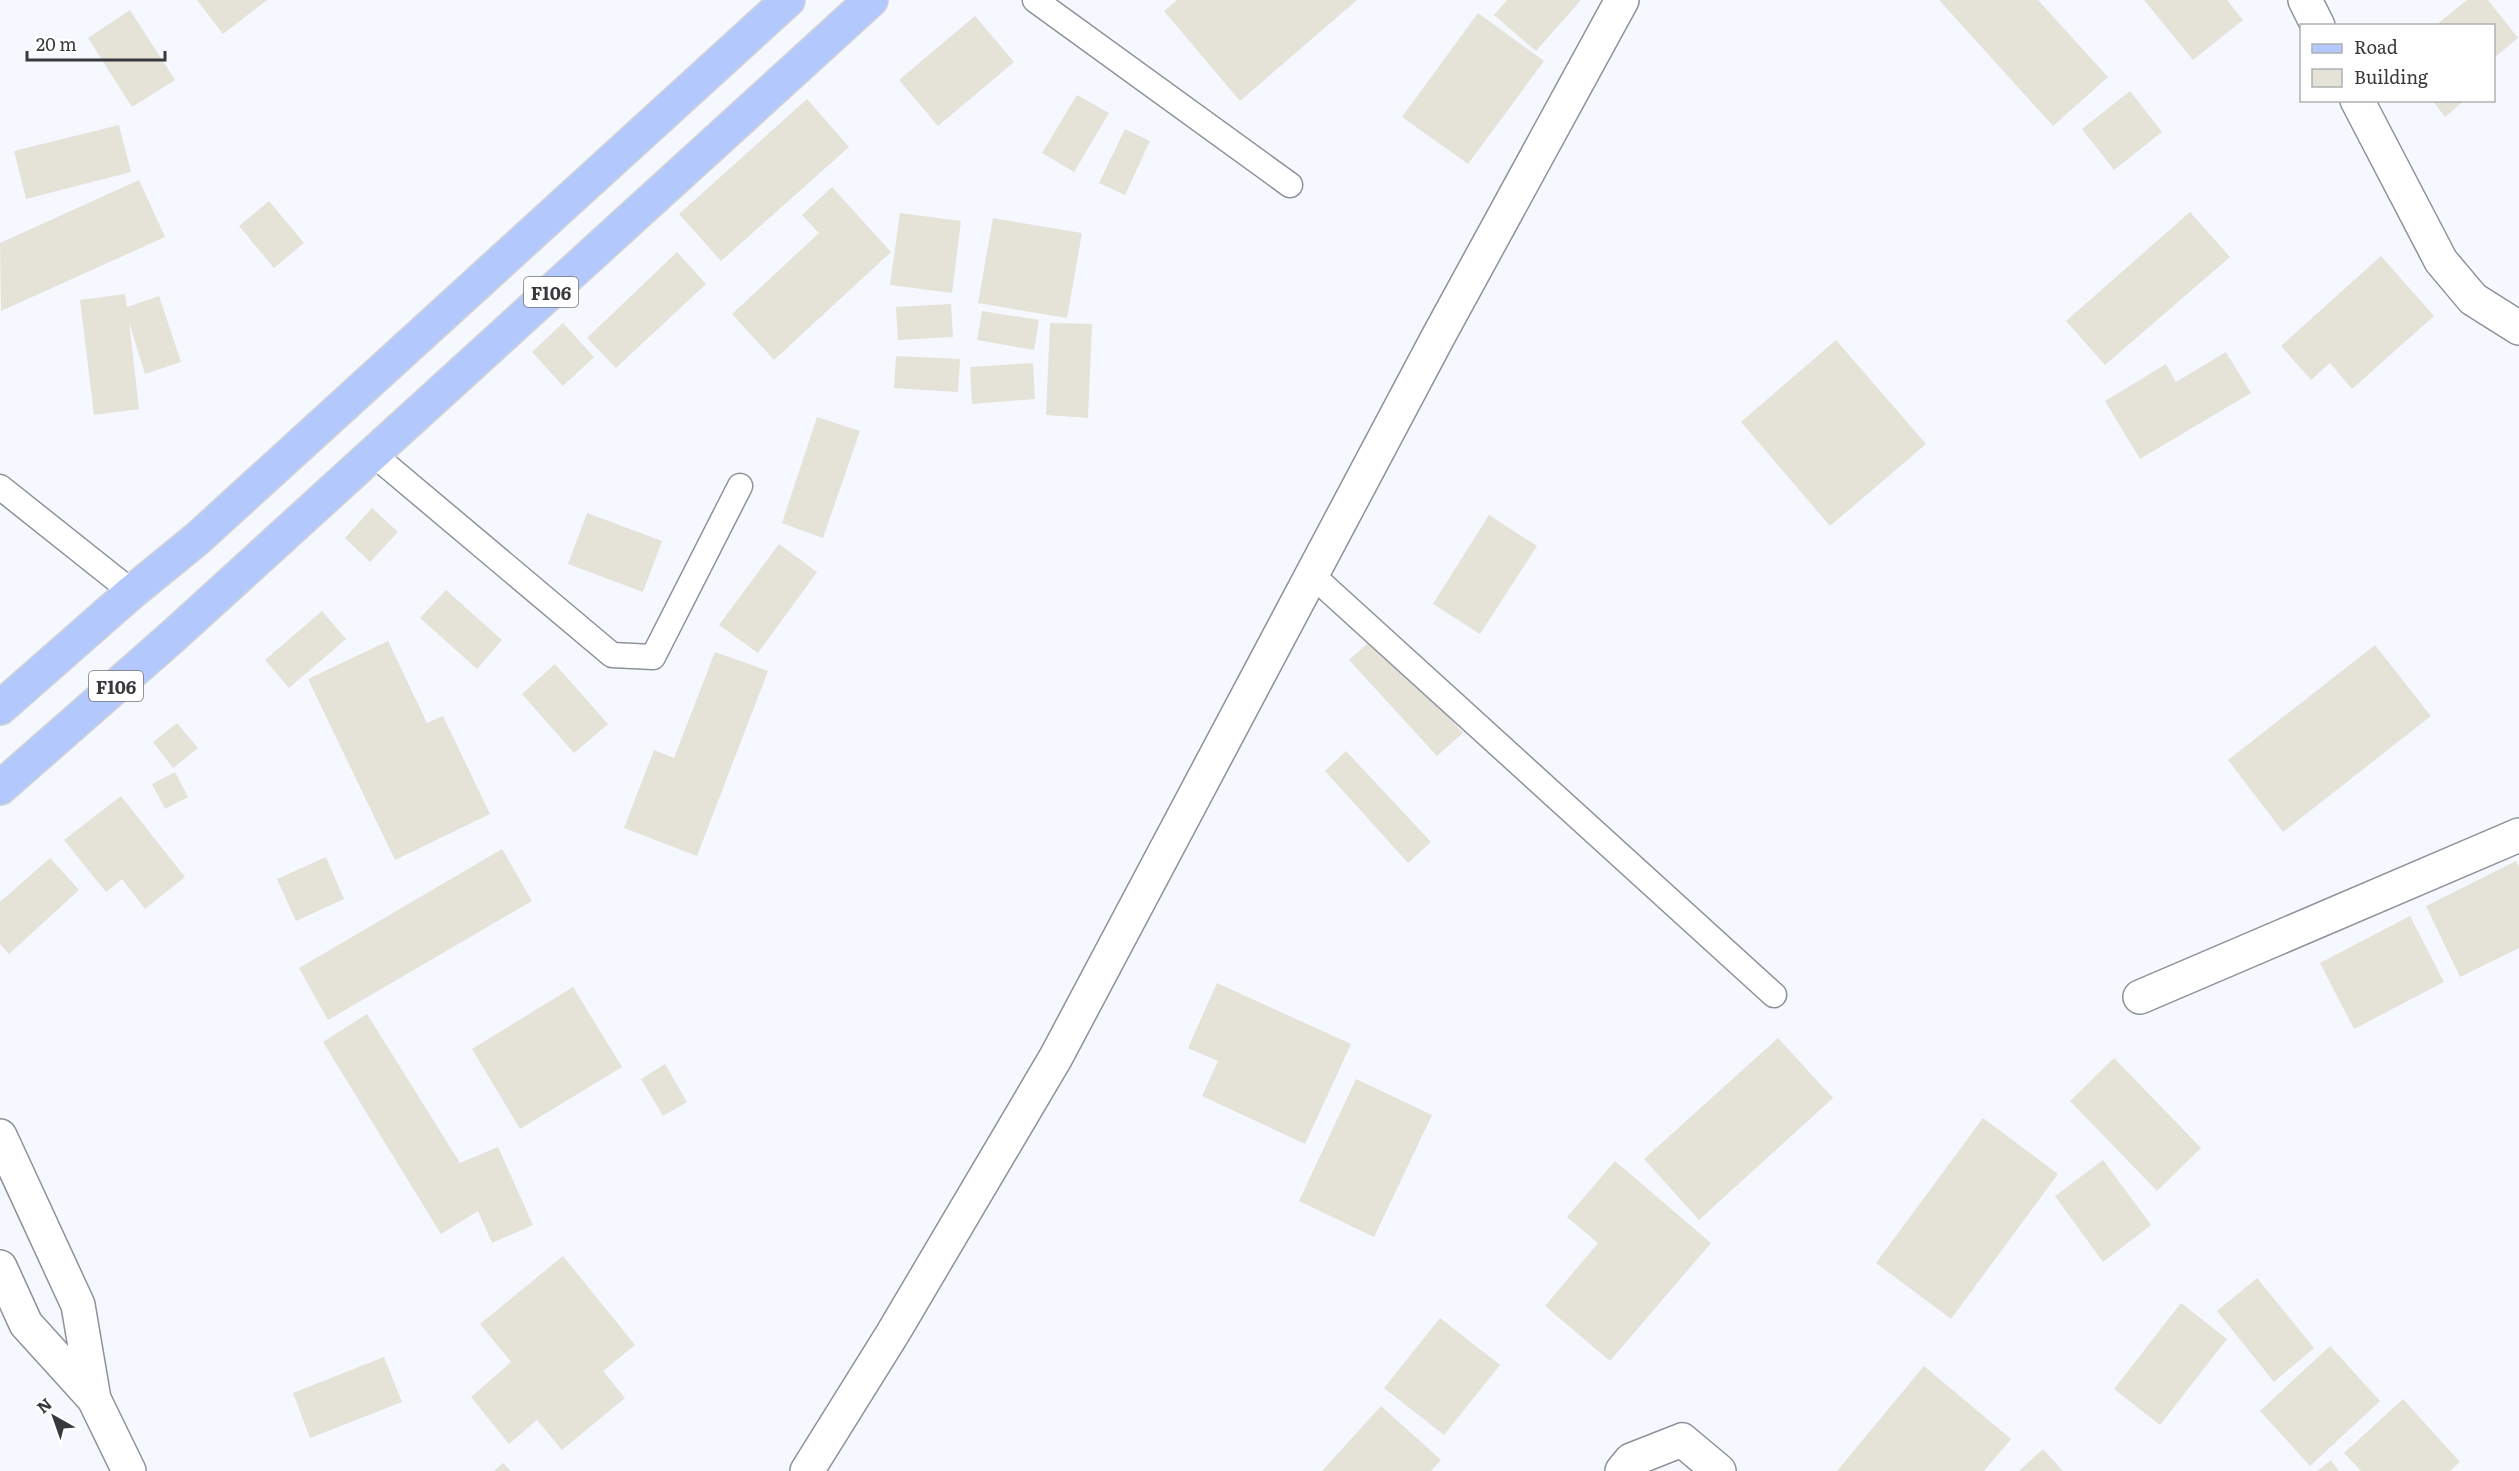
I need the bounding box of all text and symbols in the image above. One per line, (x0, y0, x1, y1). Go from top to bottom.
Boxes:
scale bar (27, 24, 165, 62)
legend (2300, 24, 2495, 102)
text: 20 m (36, 30, 77, 57)
text: Road (2354, 33, 2398, 60)
text: Building (2354, 63, 2429, 90)
road number: F106 (524, 277, 578, 307)
road number: F106 (89, 671, 143, 701)
north arrow (24, 1387, 84, 1447)
text: N (31, 1391, 57, 1418)

